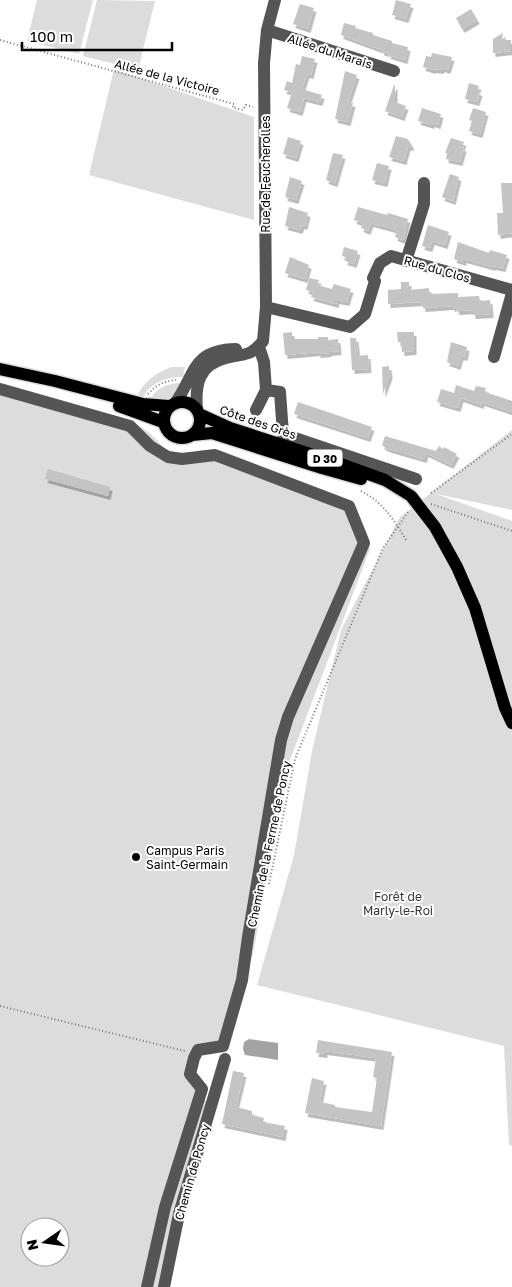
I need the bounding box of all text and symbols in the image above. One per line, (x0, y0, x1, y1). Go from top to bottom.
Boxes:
scale bar (22, 20, 172, 52)
text: 100 m (30, 27, 73, 45)
street label: Allée du Marais (286, 30, 374, 72)
street label: Allée de la Victoire (113, 56, 221, 98)
street label: Rue de Feucherolles (258, 115, 273, 233)
street label: Rue du Clos (402, 252, 472, 286)
street label: Côte des Grès (218, 402, 298, 442)
road number: D 30 (308, 449, 342, 466)
street label: Chemin de la Ferme de Poncy (244, 759, 294, 929)
place label: Campus Paris Saint-Germain (146, 843, 228, 872)
marker: Campus Paris Saint-Germain (130, 851, 142, 863)
park label: Forêt de Marly-le-Roi (363, 889, 433, 918)
street label: Chemin de Poncy (171, 1122, 213, 1222)
north arrow (20, 1217, 70, 1267)
text: N (22, 1238, 41, 1252)

